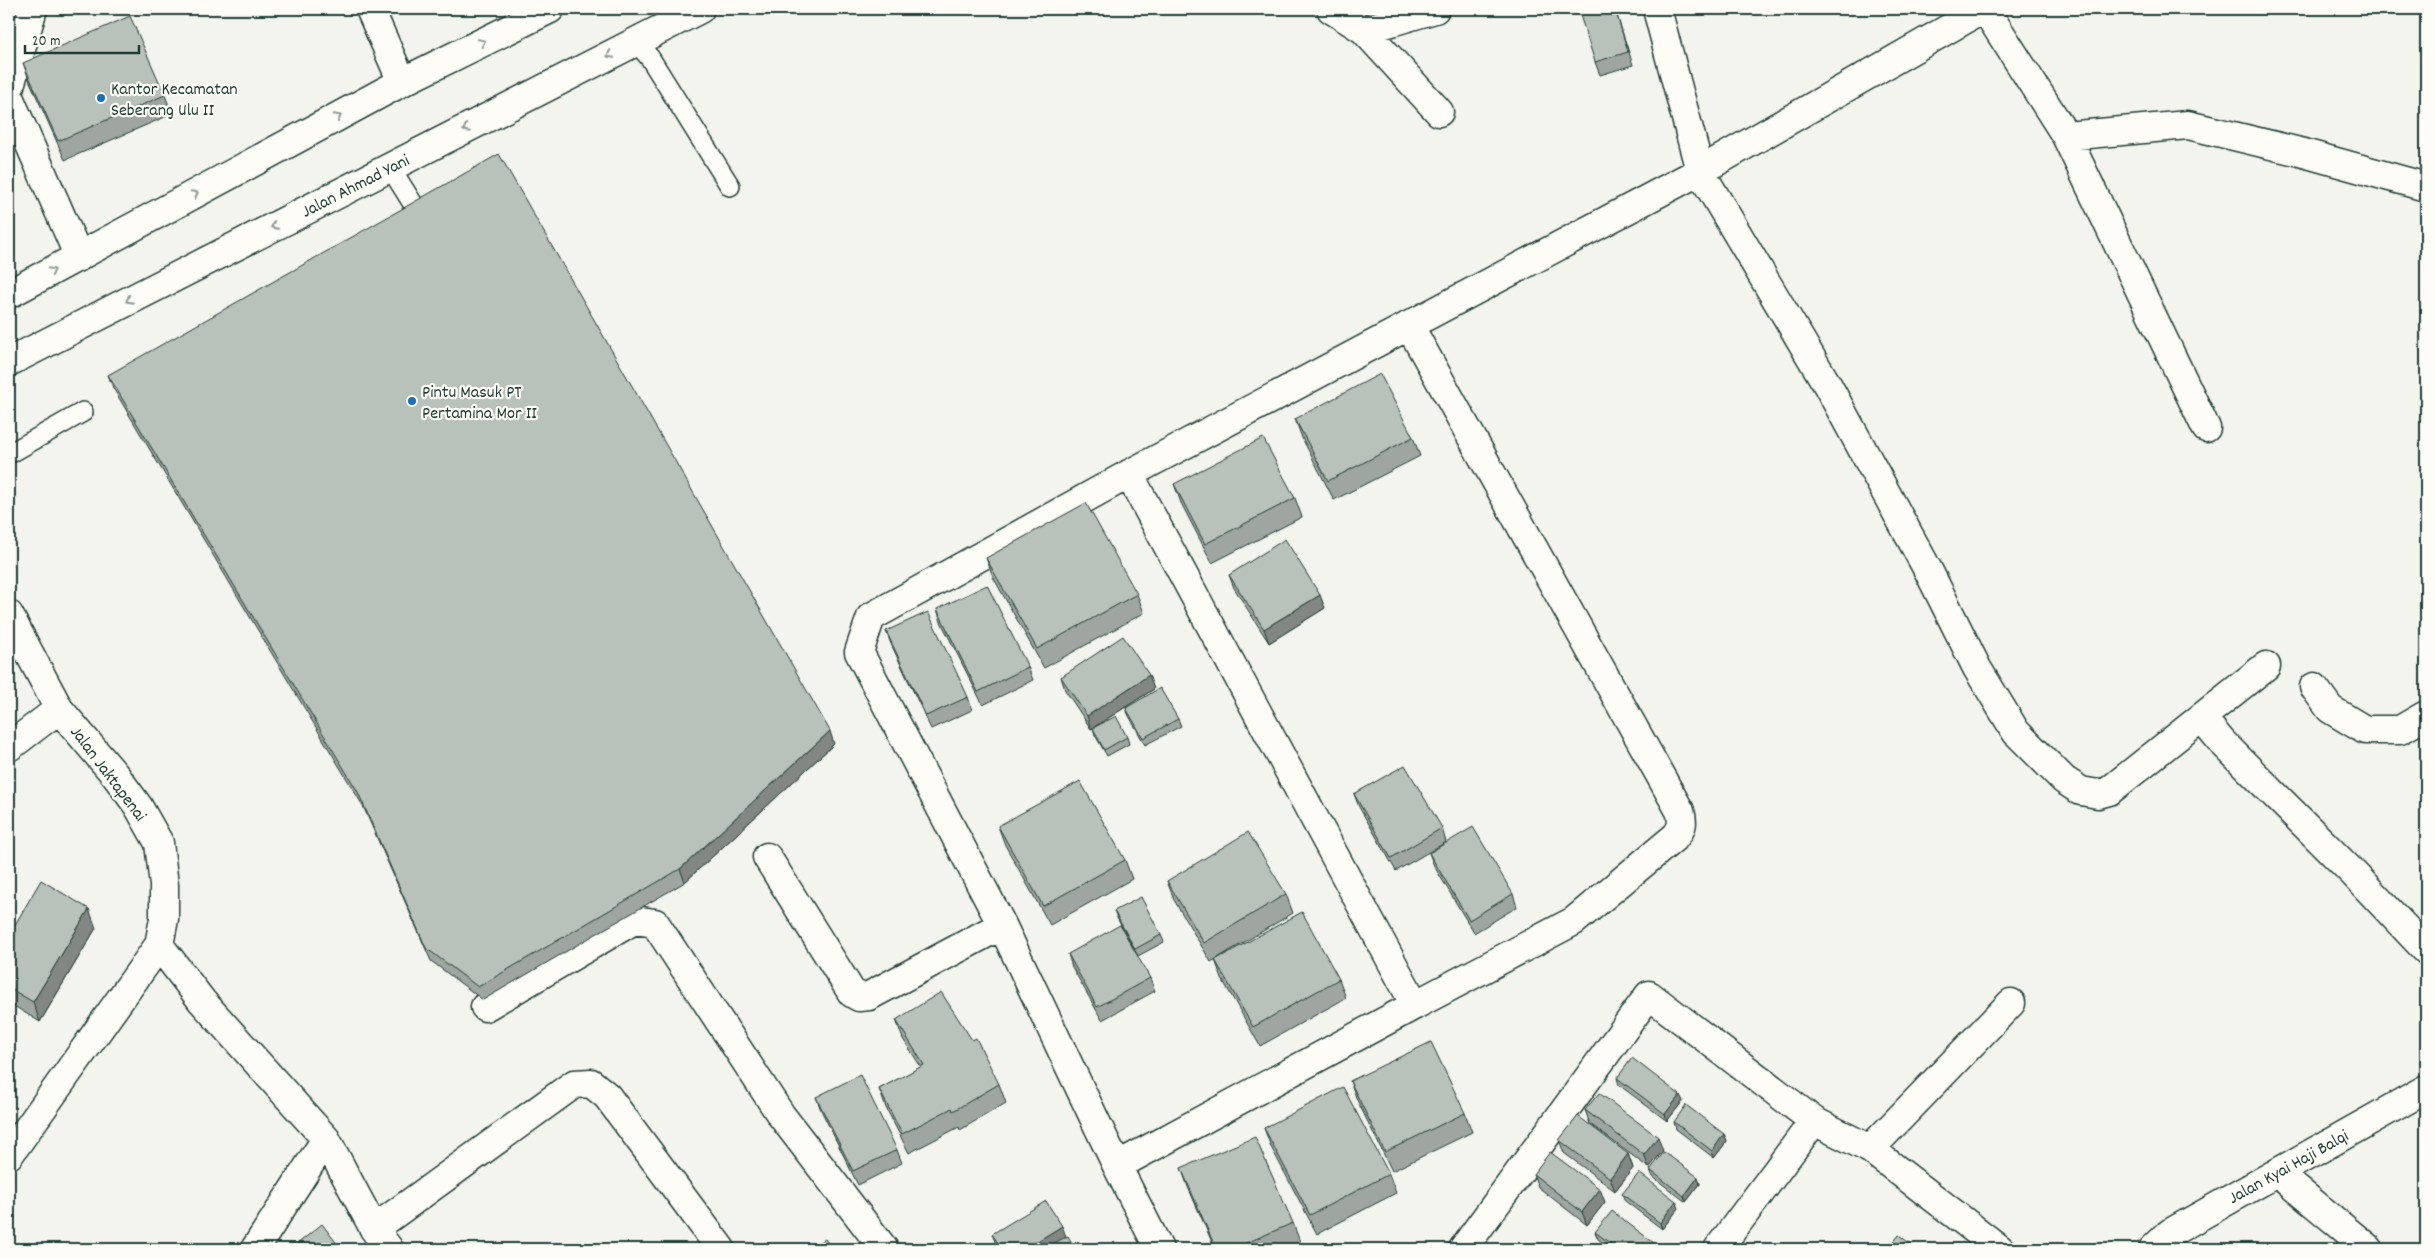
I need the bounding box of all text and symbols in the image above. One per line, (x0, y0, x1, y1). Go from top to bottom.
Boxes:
scale bar (25, 22, 139, 54)
text: 20 m (32, 31, 60, 53)
one-way arrow (477, 38, 486, 48)
one-way arrow (607, 49, 616, 59)
place label: Kantor Kecamatan Seberang Ulu II (111, 78, 238, 124)
marker: Kantor Kecamatan Seberang Ulu II (95, 92, 107, 104)
one-way arrow (333, 113, 342, 123)
one-way arrow (462, 123, 471, 133)
street label: Jalan Ahmad Yani (298, 149, 414, 225)
one-way arrow (190, 190, 199, 200)
one-way arrow (270, 220, 279, 231)
one-way arrow (47, 267, 56, 277)
one-way arrow (125, 294, 134, 304)
place label: Pintu Masuk PT Pertamina Mor II (422, 381, 537, 427)
marker: Pintu Masuk PT Pertamina Mor II (406, 395, 418, 407)
street label: Jalan Jaktapenai (63, 722, 151, 828)
street label: Jalan Kyai Haji Balqi (2225, 1125, 2354, 1212)

